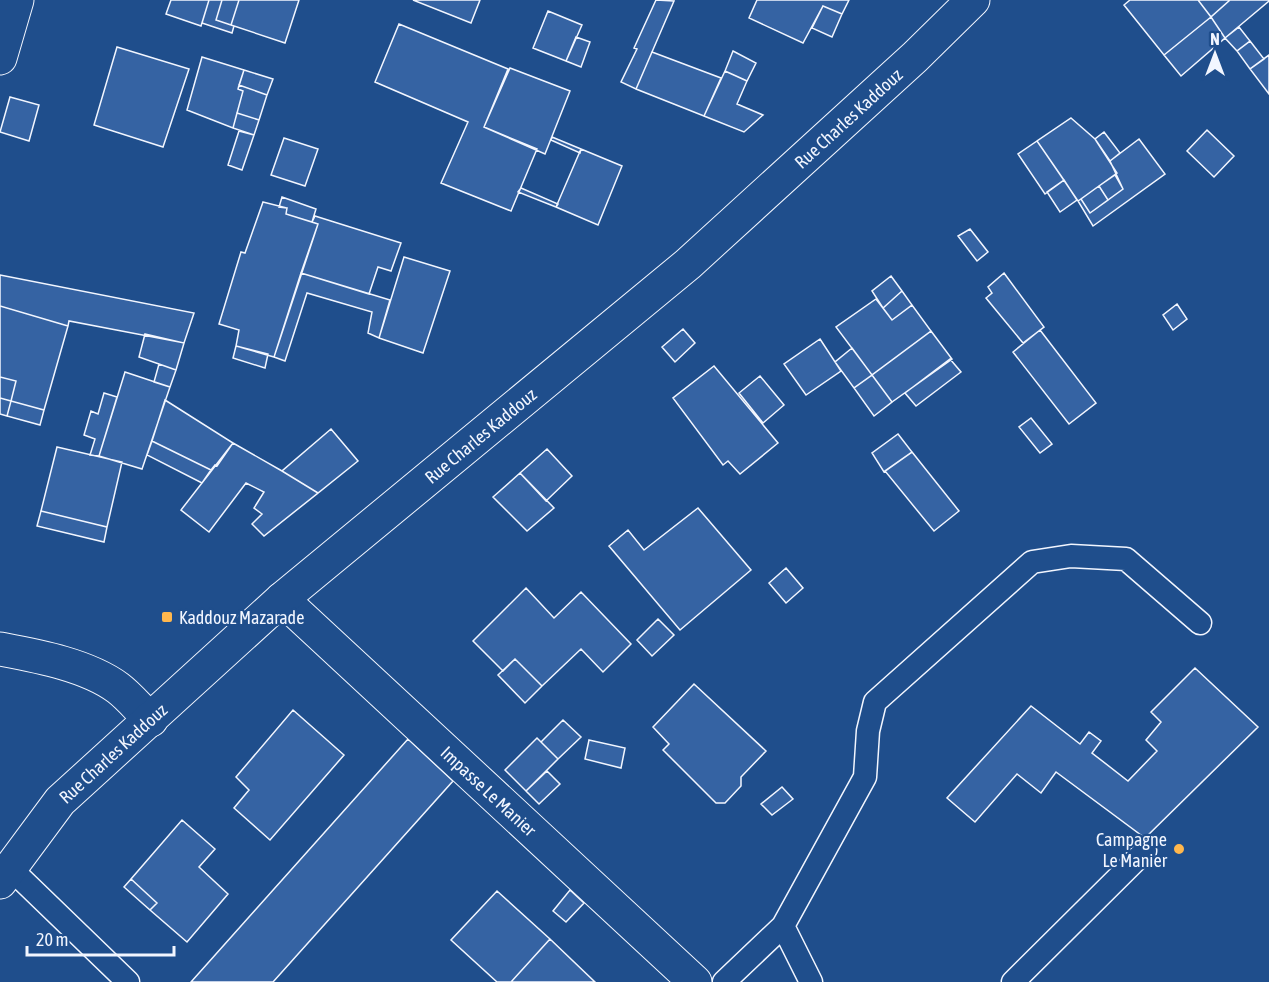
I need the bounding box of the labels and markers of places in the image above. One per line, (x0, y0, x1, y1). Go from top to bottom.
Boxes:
place label: Kaddouz Mazarade (179, 607, 304, 628)
marker: Kaddouz Mazarade (160, 610, 174, 624)
place label: Campagne Le Manier (1096, 829, 1168, 871)
marker: Campagne Le Manier (1172, 842, 1186, 856)

